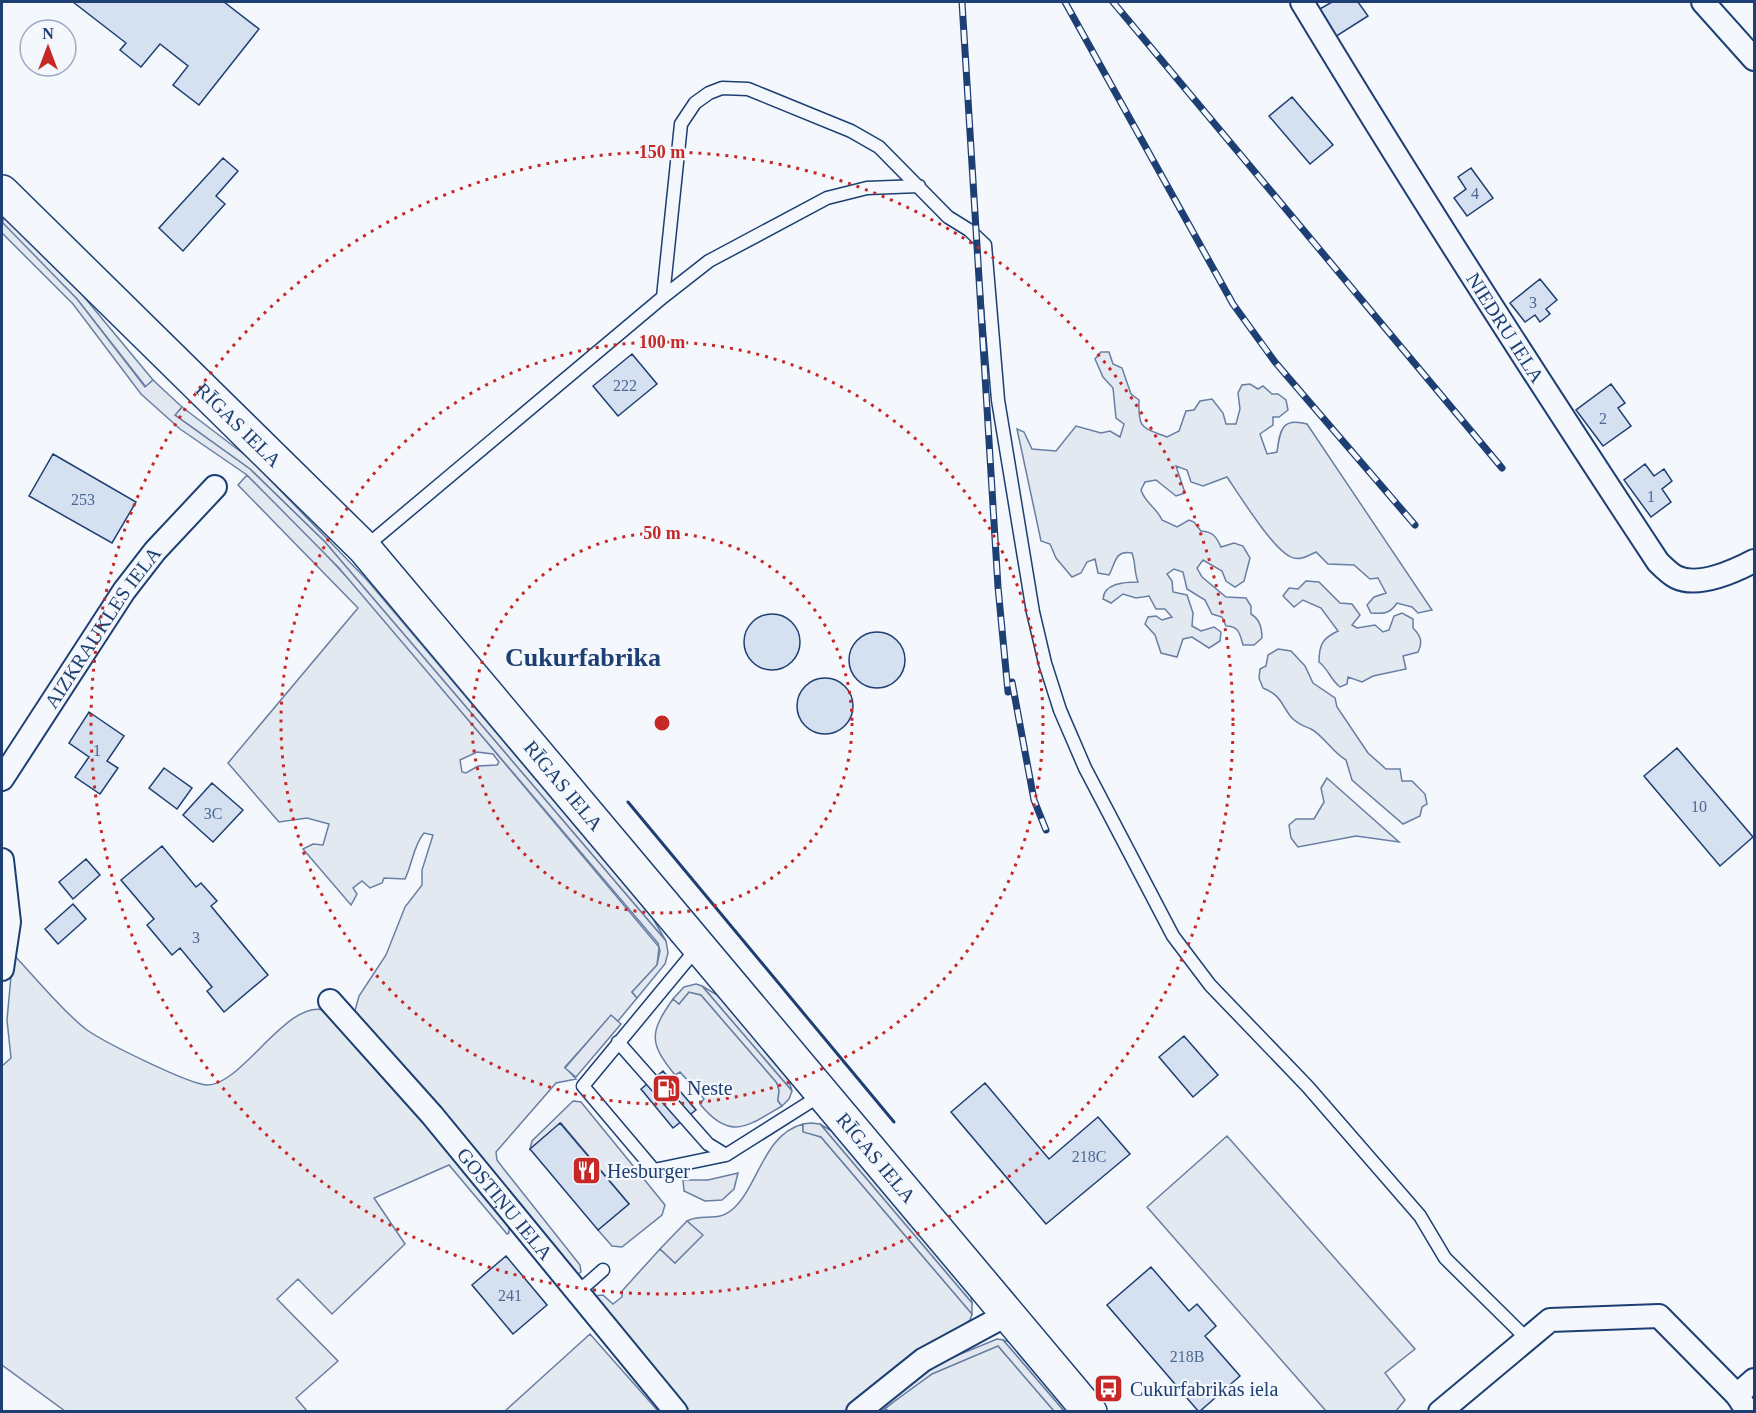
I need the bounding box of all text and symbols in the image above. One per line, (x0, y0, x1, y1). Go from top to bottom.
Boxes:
north arrow (18, 18, 78, 78)
text: N (42, 25, 54, 42)
text: 150 m (639, 142, 685, 162)
house number: 4 (1471, 185, 1479, 202)
street label: NIEDRU IELA (1462, 269, 1549, 387)
house number: 3 (1529, 294, 1537, 311)
text: 100 m (639, 332, 685, 352)
house number: 222 (613, 377, 637, 394)
street label: RĪGAS IELA (192, 378, 286, 472)
house number: 2 (1599, 410, 1607, 427)
house number: 1 (1647, 488, 1655, 505)
house number: 253 (71, 491, 95, 508)
text: 50 m (643, 523, 681, 543)
street label: AIZKRAUKLES IELA (40, 542, 166, 712)
district label: Cukurfabrika (505, 643, 661, 672)
centre of rings (652, 713, 672, 733)
street label: RĪGAS IELA (520, 736, 608, 835)
house number: 1 (93, 742, 101, 759)
house number: 10 (1691, 798, 1707, 815)
house number: 3C (204, 805, 222, 822)
house number: 3 (192, 929, 200, 946)
fuel station icon: Neste (650, 1072, 682, 1104)
place label: Neste (687, 1077, 733, 1099)
street label: RĪGAS IELA (832, 1108, 921, 1207)
street label: GOSTIŅU IELA (453, 1143, 558, 1265)
house number: 218C (1072, 1148, 1106, 1165)
restaurant icon: Hesburger (570, 1155, 602, 1187)
place label: Hesburger (607, 1160, 690, 1183)
house number: 241 (498, 1287, 522, 1304)
house number: 218B (1170, 1348, 1204, 1365)
bus stop icon: Cukurfabrikas iela (1093, 1373, 1125, 1405)
place label: Cukurfabrikas iela (1130, 1378, 1278, 1400)

